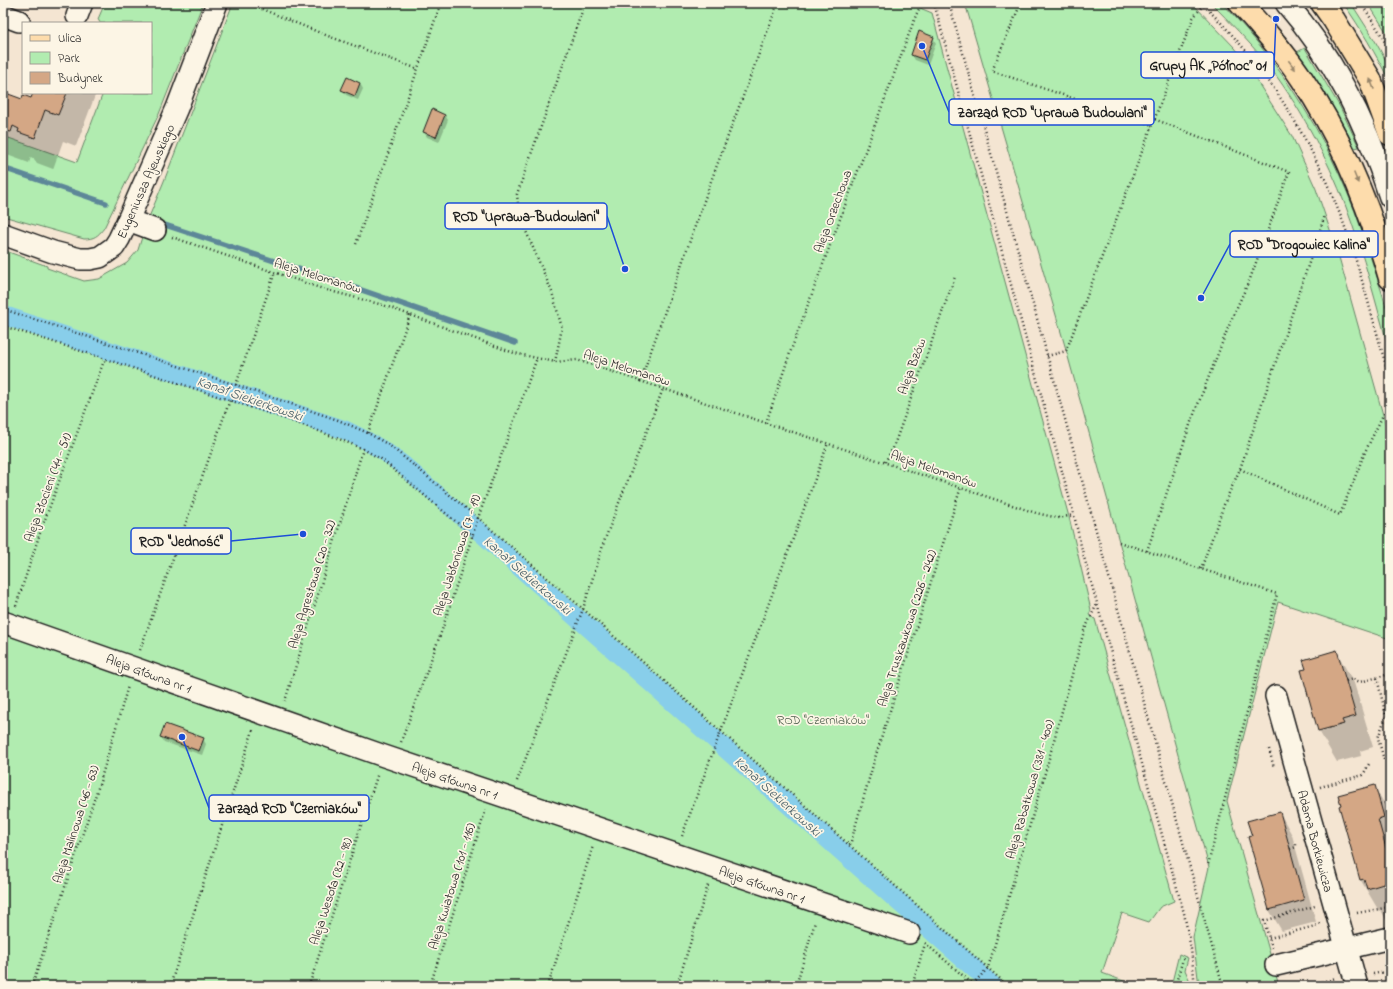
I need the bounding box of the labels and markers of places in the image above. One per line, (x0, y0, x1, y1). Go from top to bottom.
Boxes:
callout: Grupy AK „Północ” 01 (1141, 52, 1274, 78)
callout: Zarząd ROD "Uprawa Budowlani" (949, 99, 1154, 125)
callout: ROD "Uprawa-Budowlani" (445, 203, 607, 229)
callout: ROD "Drogowiec Kalina" (1230, 231, 1378, 257)
callout: ROD "Jedność" (131, 528, 231, 554)
callout: Zarząd ROD "Czerniaków" (209, 795, 369, 821)

